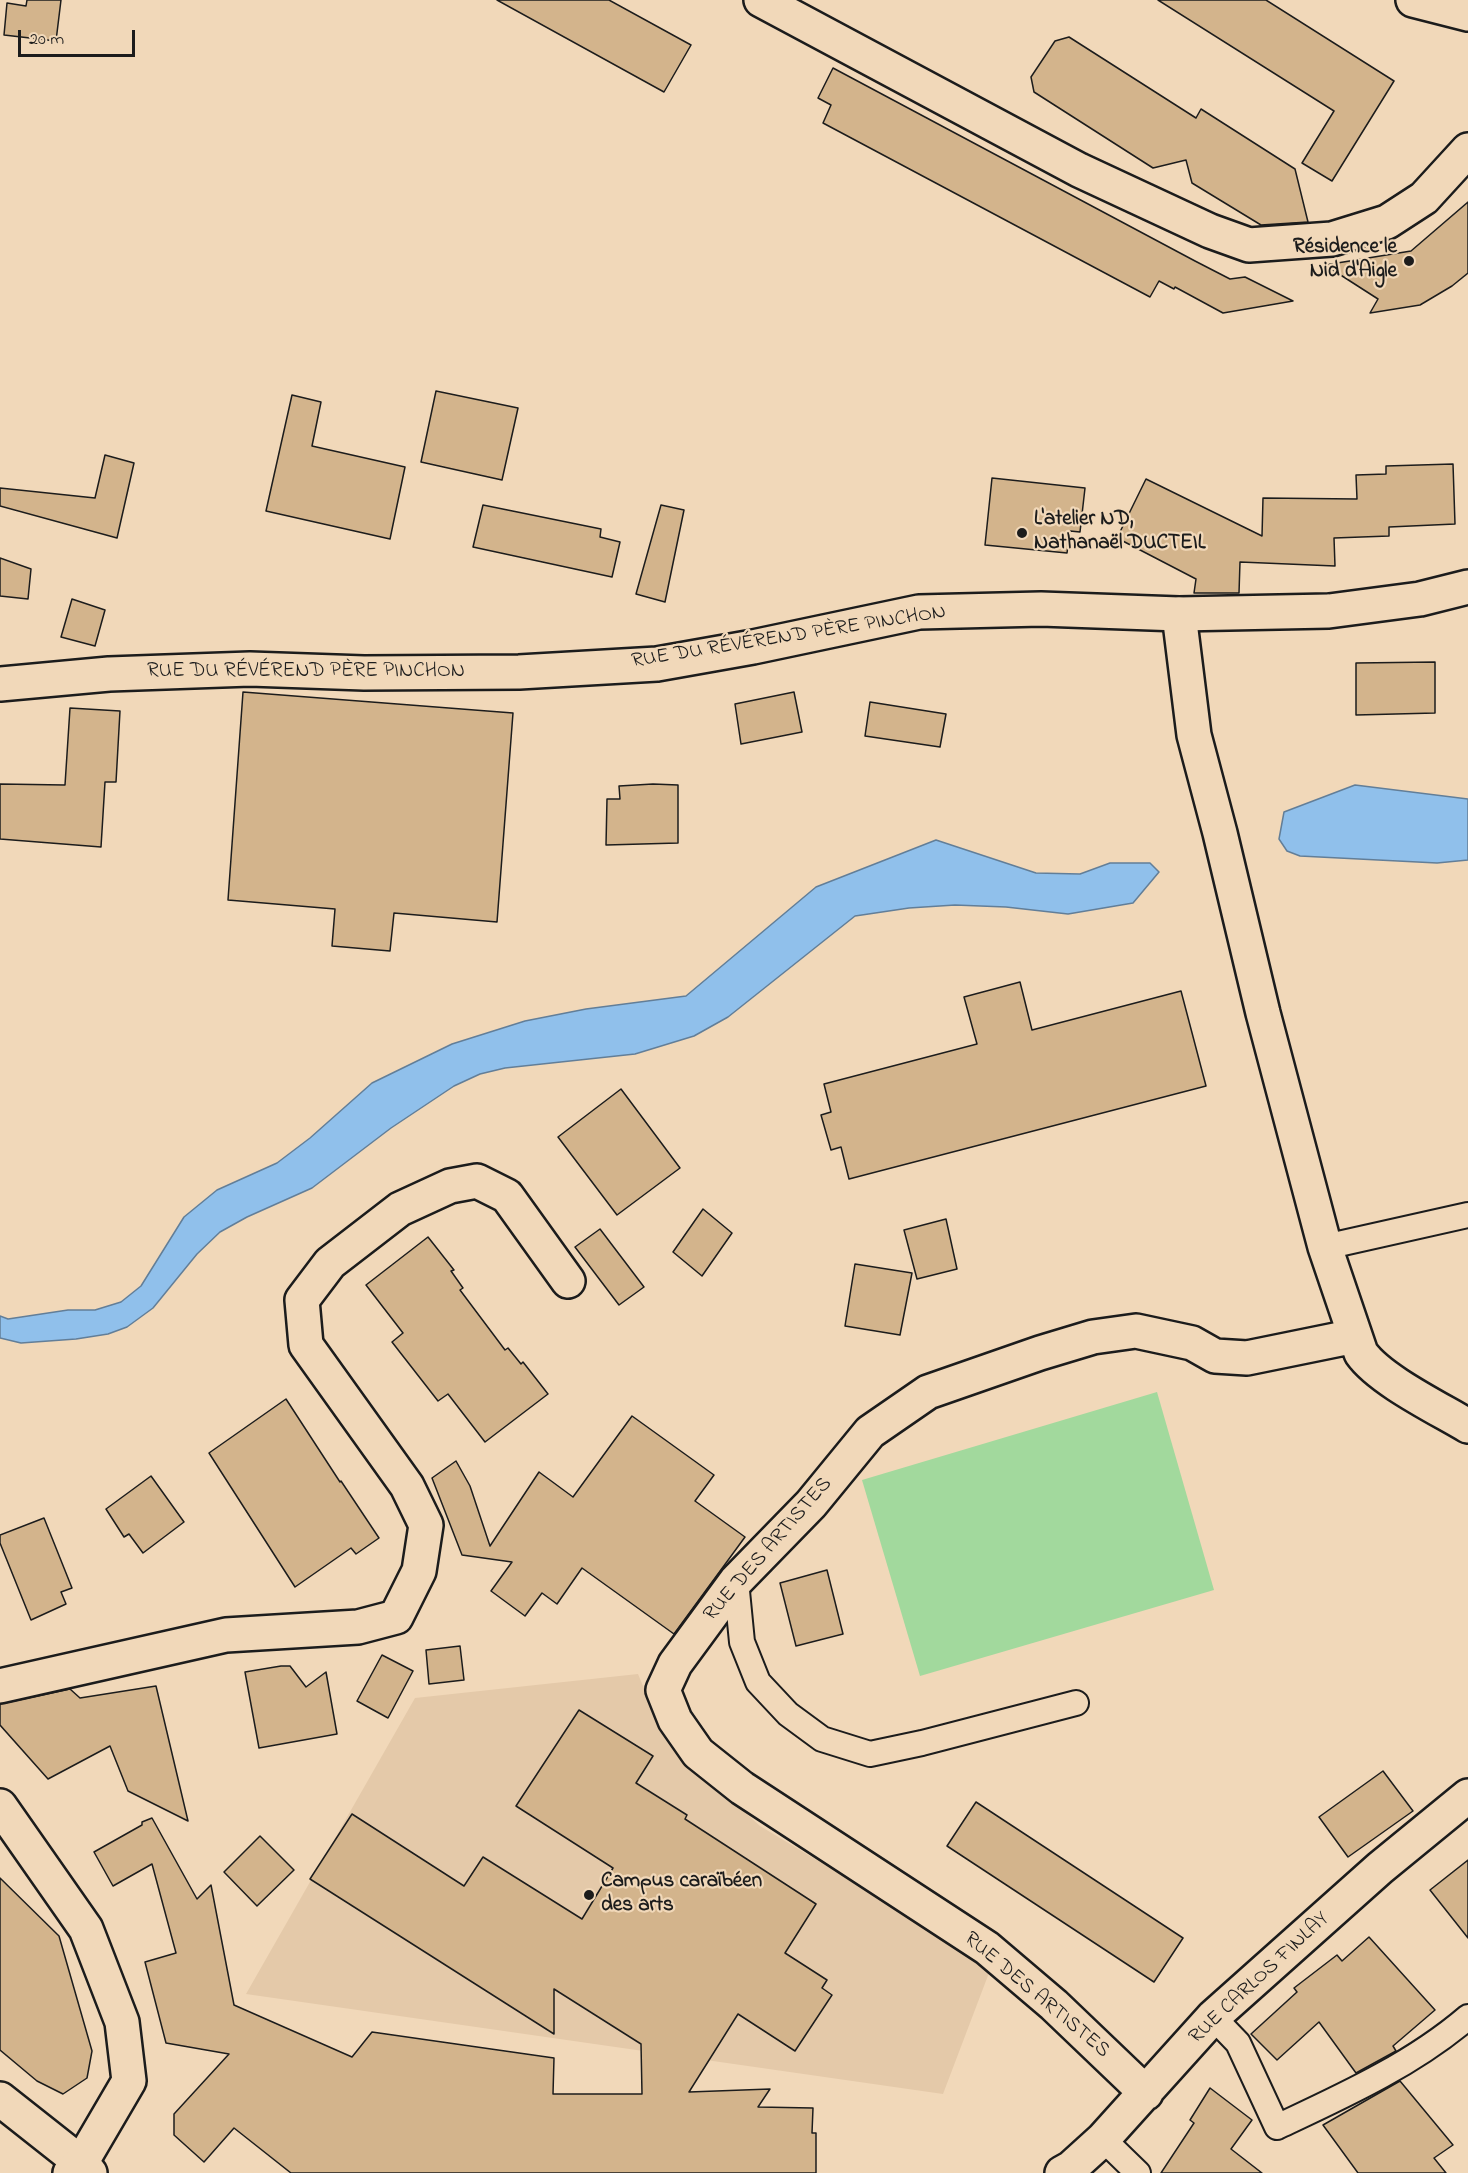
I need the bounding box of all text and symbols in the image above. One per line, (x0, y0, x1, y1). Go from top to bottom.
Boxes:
scale bar (21, 18, 138, 56)
text: 20 m (29, 27, 64, 53)
place label: Résidence le Nid d'Aigle (1293, 236, 1397, 286)
marker: Résidence le Nid d'Aigle (1402, 254, 1416, 268)
place label: L'atelier ND, Nathanaël DUCTEIL (1034, 508, 1205, 558)
marker: L'atelier ND, Nathanaël DUCTEIL (1015, 526, 1029, 540)
street label: RUE DU RÉVÉREND PÈRE PINCHON (630, 601, 948, 675)
street label: RUE DU RÉVÉREND PÈRE PINCHON (147, 660, 465, 686)
street label: RUE DES ARTISTES (699, 1473, 839, 1627)
place label: Campus caraïbéen des arts (601, 1870, 762, 1920)
marker: Campus caraïbéen des arts (582, 1888, 596, 1902)
street label: RUE CARLOS FINLAY (1185, 1908, 1335, 2050)
street label: RUE DES ARTISTES (958, 1928, 1114, 2064)

